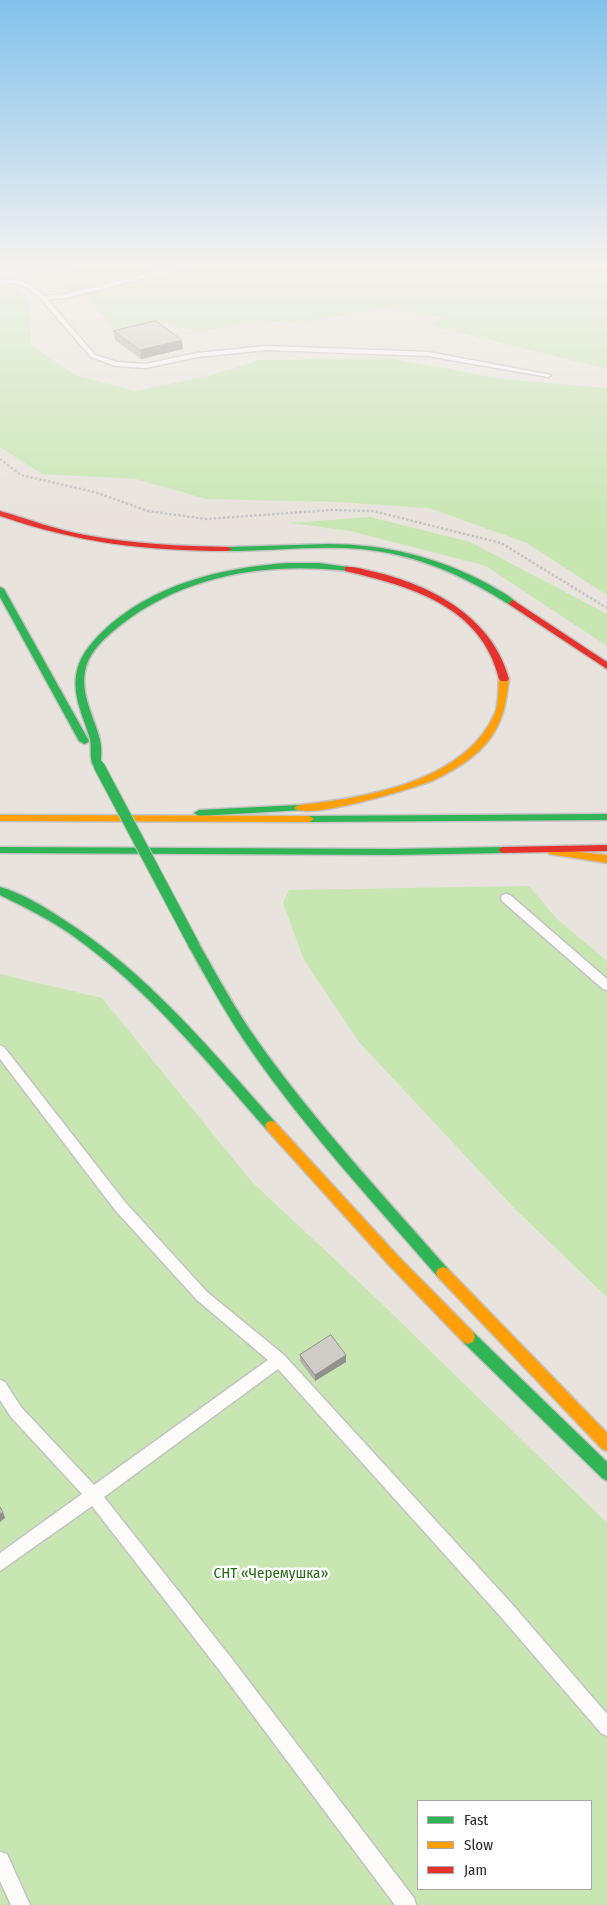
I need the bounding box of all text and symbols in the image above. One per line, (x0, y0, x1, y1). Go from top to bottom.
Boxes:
park label: СНТ «Черемушка» (214, 1565, 328, 1583)
legend (417, 1800, 592, 1890)
text: Fast (464, 1811, 488, 1829)
text: Slow (464, 1836, 493, 1854)
text: Jam (464, 1861, 487, 1879)

